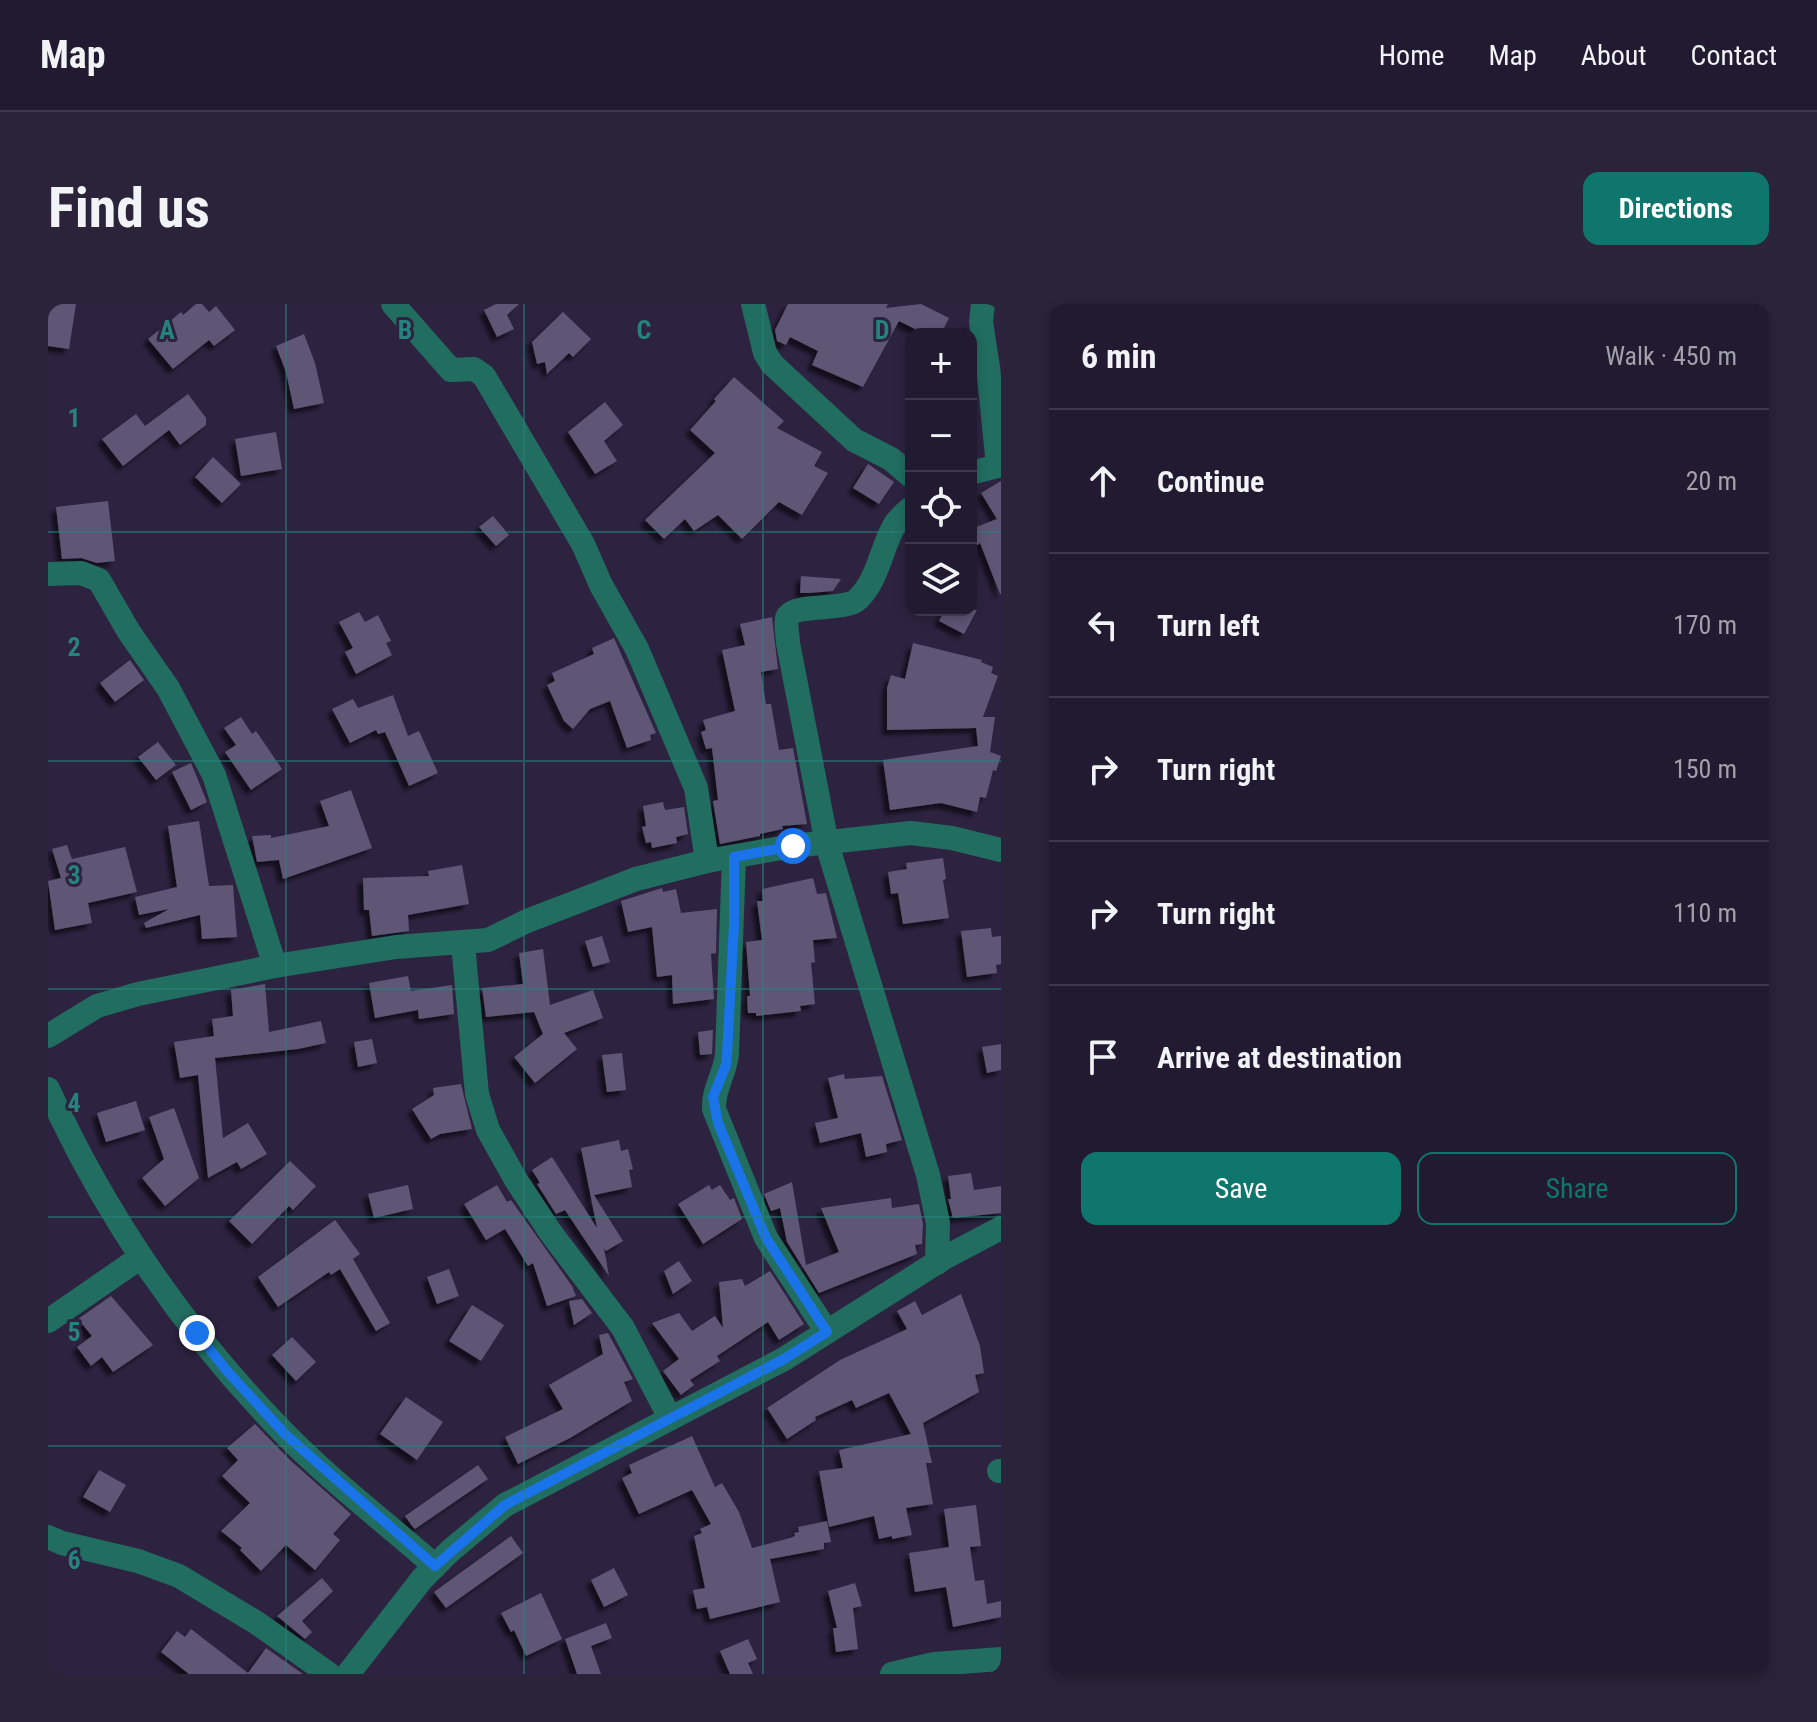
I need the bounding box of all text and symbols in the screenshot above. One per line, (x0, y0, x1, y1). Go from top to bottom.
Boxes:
text: Map (40, 33, 106, 77)
text: Home (1379, 39, 1444, 72)
text: Map (1488, 39, 1537, 72)
text: About (1581, 39, 1647, 72)
text: Contact (1691, 39, 1777, 72)
button: Directions (1583, 172, 1769, 245)
text: Find us (48, 175, 210, 241)
text: A (159, 315, 175, 345)
text: B (398, 315, 412, 345)
text: C (637, 315, 652, 345)
text: D (875, 315, 889, 345)
map controls (905, 328, 977, 616)
button: + (905, 328, 977, 400)
text: 6 min (1081, 336, 1157, 376)
text: Walk · 450 m (1605, 341, 1737, 371)
button: − (905, 400, 977, 472)
text: 1 (67, 403, 81, 433)
icon: ahead (1081, 459, 1125, 503)
text: Continue (1157, 464, 1264, 499)
text: 20 m (1686, 466, 1737, 496)
button: locate (905, 472, 977, 544)
button: layers (905, 544, 977, 616)
icon: left (1081, 603, 1125, 647)
text: Turn left (1157, 608, 1260, 643)
text: 170 m (1673, 610, 1737, 640)
text: 2 (67, 632, 81, 662)
icon: right (1081, 747, 1125, 791)
text: Turn right (1157, 752, 1275, 787)
text: 150 m (1673, 754, 1737, 784)
route start (775, 828, 811, 864)
text: 3 (67, 860, 81, 890)
icon: right (1081, 891, 1125, 935)
text: Turn right (1157, 896, 1275, 931)
text: 110 m (1673, 898, 1737, 928)
icon: arrive (1081, 1035, 1125, 1079)
text: Arrive at destination (1157, 1040, 1402, 1075)
text: 4 (67, 1088, 81, 1118)
button: Save (1081, 1152, 1401, 1225)
button: Share (1417, 1152, 1737, 1225)
route end (179, 1315, 215, 1351)
text: 5 (67, 1317, 81, 1347)
text: 6 (67, 1545, 81, 1575)

